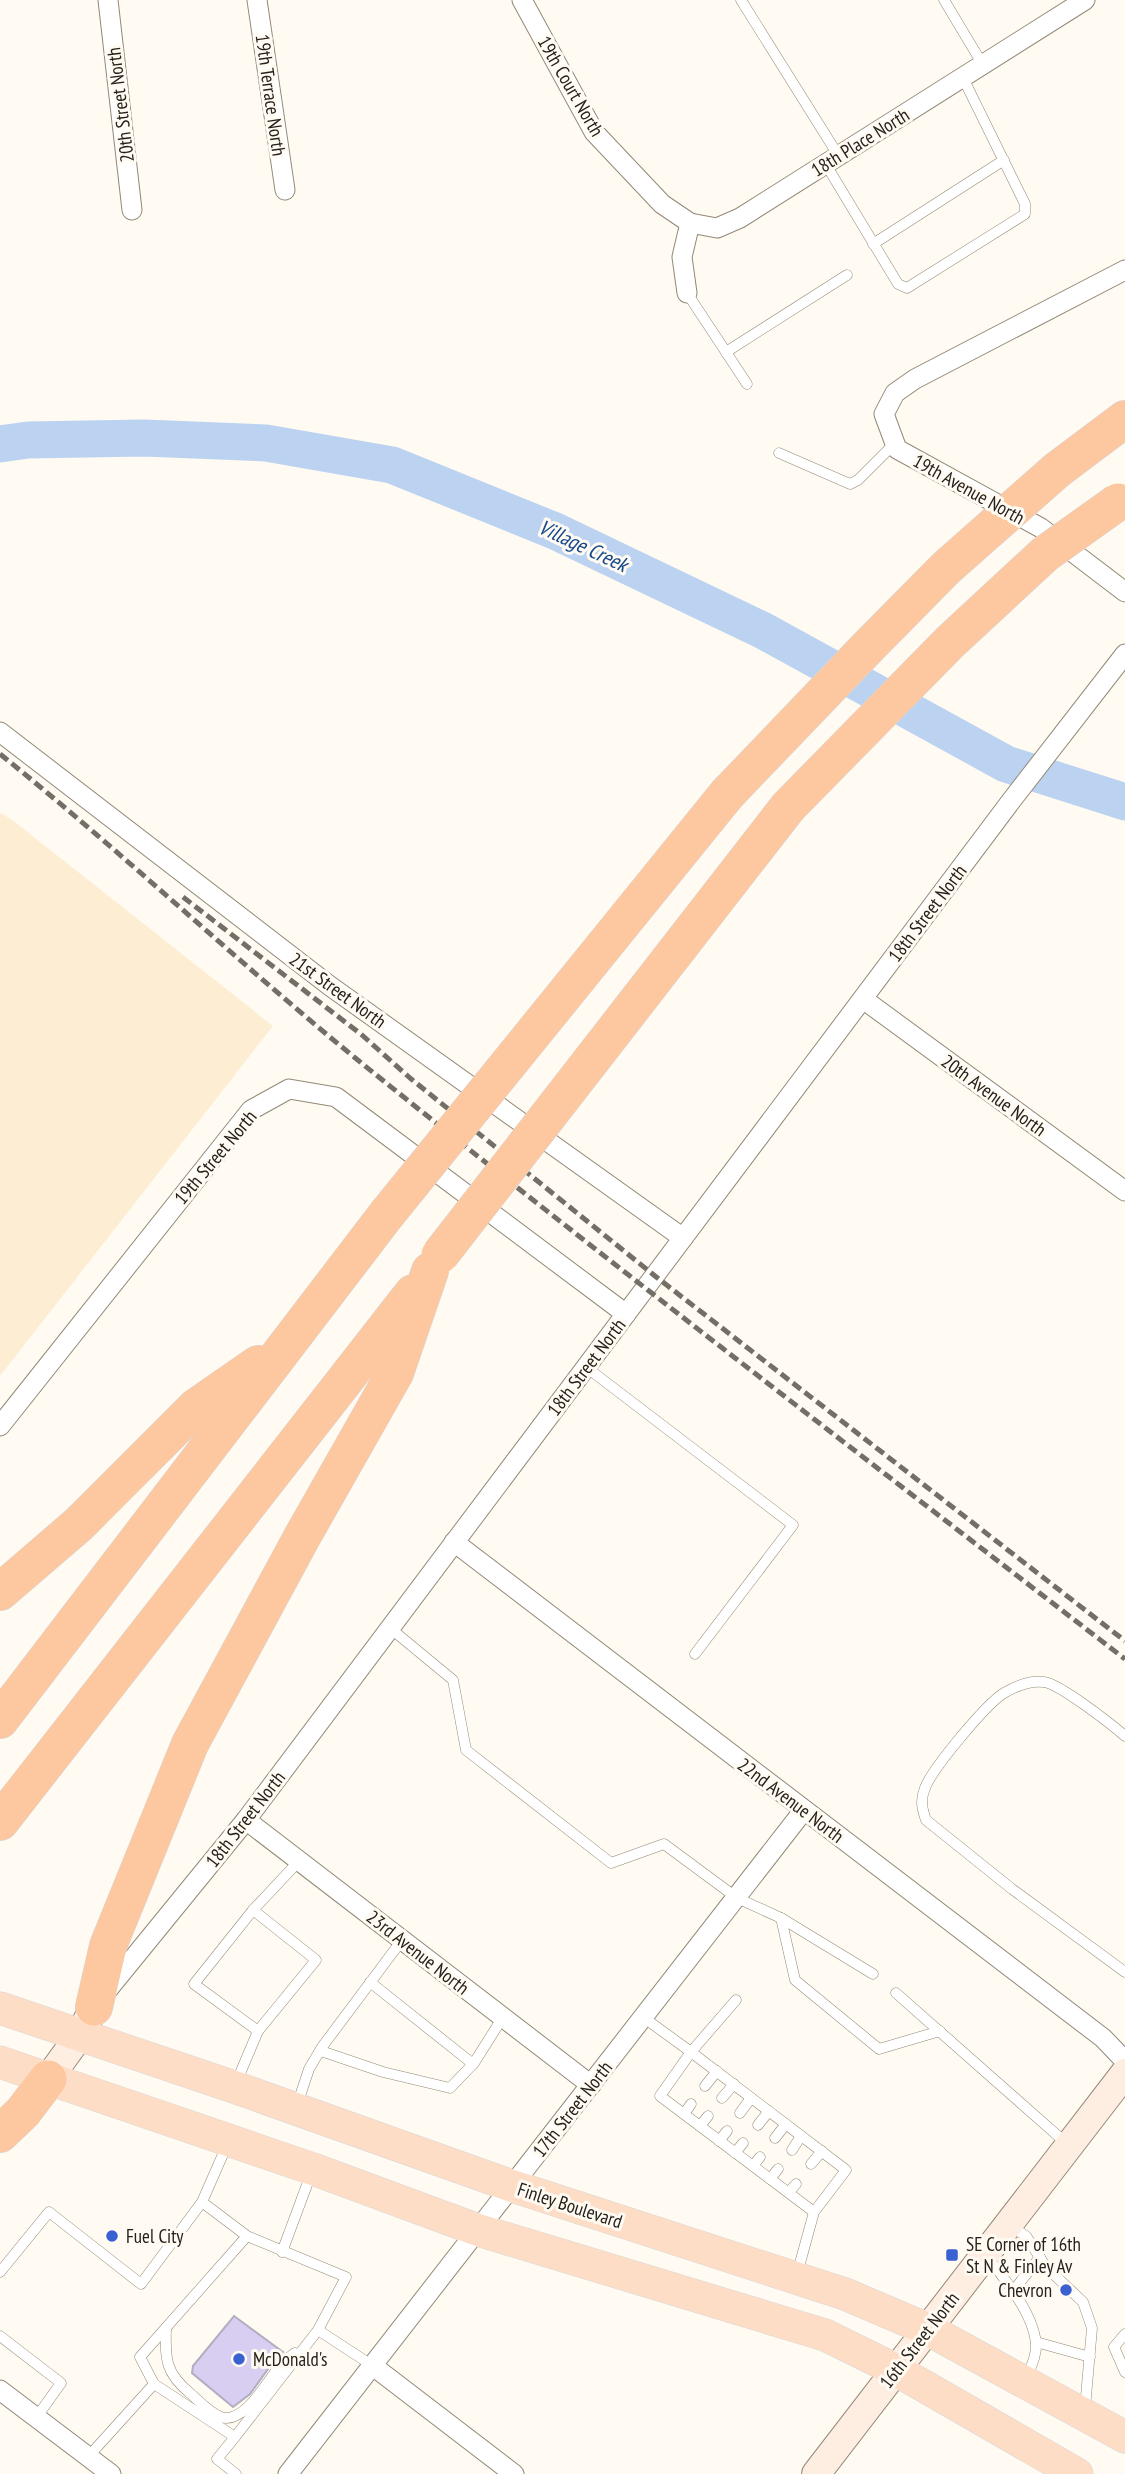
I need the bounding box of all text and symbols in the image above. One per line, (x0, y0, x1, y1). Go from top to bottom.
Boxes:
street label: 19th Court North (533, 32, 609, 140)
street label: 19th Terrace North (251, 33, 291, 157)
street label: 20th Street North (101, 46, 139, 164)
street label: 18th Place North (806, 102, 914, 182)
street label: 19th Avenue North (909, 448, 1029, 530)
water label: Village Creek (534, 513, 635, 579)
street label: 18th Street North (883, 860, 971, 966)
street label: 21st Street North (285, 947, 391, 1033)
street label: 20th Avenue North (937, 1049, 1051, 1141)
street label: 19th Street North (169, 1105, 261, 1209)
street label: 18th Street North (542, 1314, 630, 1420)
street label: 22nd Avenue North (733, 1752, 849, 1848)
street label: 18th Street North (200, 1766, 290, 1872)
street label: 23rd Avenue North (362, 1904, 474, 2000)
street label: 17th Street North (527, 2056, 617, 2162)
street label: Finley Boulevard (515, 2177, 625, 2233)
place label: Fuel City (126, 2224, 184, 2248)
marker: Fuel City (104, 2228, 120, 2244)
place label: SE Corner of 16th St N & Finley Av (966, 2232, 1081, 2278)
marker: SE Corner of 16th St N & Finley Av (944, 2247, 960, 2263)
place label: Chevron (998, 2278, 1052, 2302)
marker: Chevron (1058, 2282, 1074, 2298)
street label: 16th Street North (874, 2287, 964, 2393)
place label: McDonald's (253, 2347, 328, 2371)
marker: McDonald's (231, 2351, 247, 2367)

